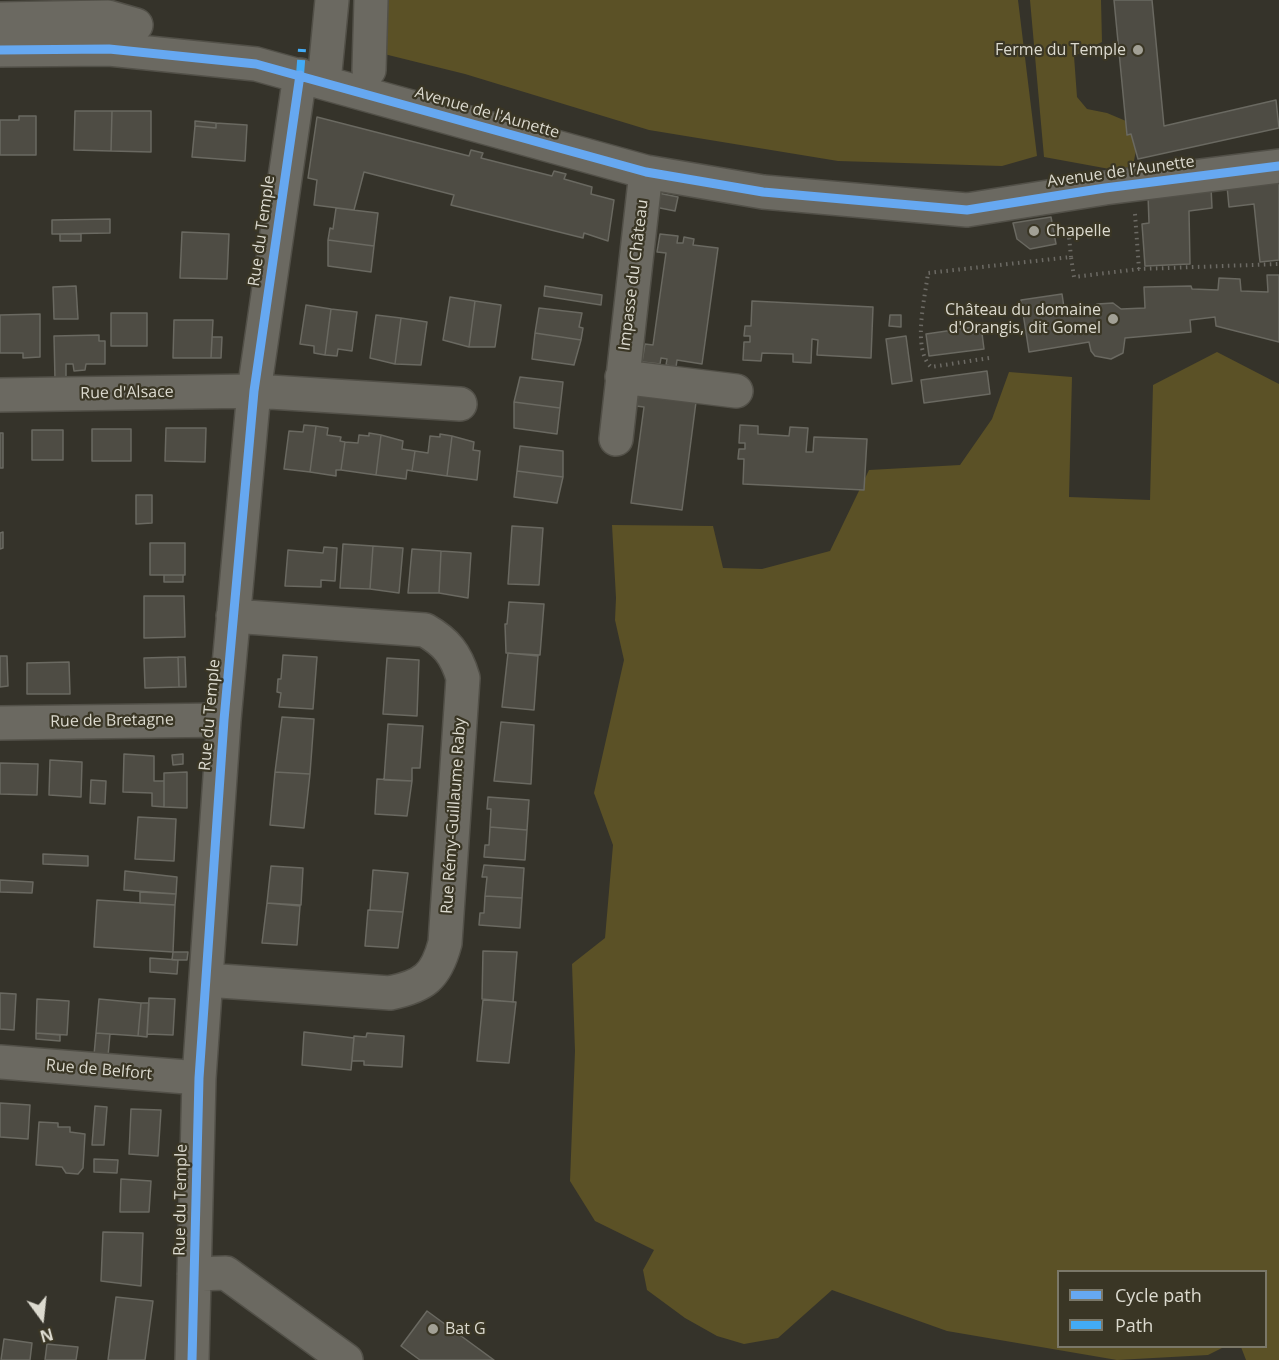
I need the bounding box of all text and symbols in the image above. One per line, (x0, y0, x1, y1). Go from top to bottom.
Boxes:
place label: Ferme du Temple (995, 40, 1126, 60)
marker: Ferme du Temple (1131, 43, 1145, 57)
street label: Avenue de l'Aunette (413, 83, 561, 143)
street label: Avenue de l’Aunette (1046, 152, 1196, 192)
street label: Rue du Temple (245, 174, 279, 288)
street label: Impasse du Château (615, 198, 653, 352)
place label: Chapelle (1046, 221, 1111, 241)
marker: Chapelle (1027, 224, 1041, 238)
place label: Château du domaine d'Orangis, dit Gomel (945, 300, 1101, 338)
marker: Château du domaine d'Orangis, dit Gomel (1106, 312, 1120, 326)
street label: Rue d'Alsace (80, 383, 174, 403)
street label: Rue du Temple (196, 658, 224, 772)
street label: Rue de Bretagne (50, 710, 174, 732)
street label: Rue Rémy-Guillaume Raby (438, 717, 470, 915)
street label: Rue de Belfort (45, 1056, 153, 1084)
street label: Rue du Temple (170, 1144, 192, 1256)
legend (1057, 1270, 1267, 1348)
text: Cycle path (1115, 1283, 1202, 1307)
north arrow (12, 1288, 72, 1348)
text: Path (1115, 1313, 1153, 1337)
place label: Bat G (445, 1319, 486, 1339)
marker: Bat G (426, 1322, 440, 1336)
text: N (38, 1323, 56, 1348)

